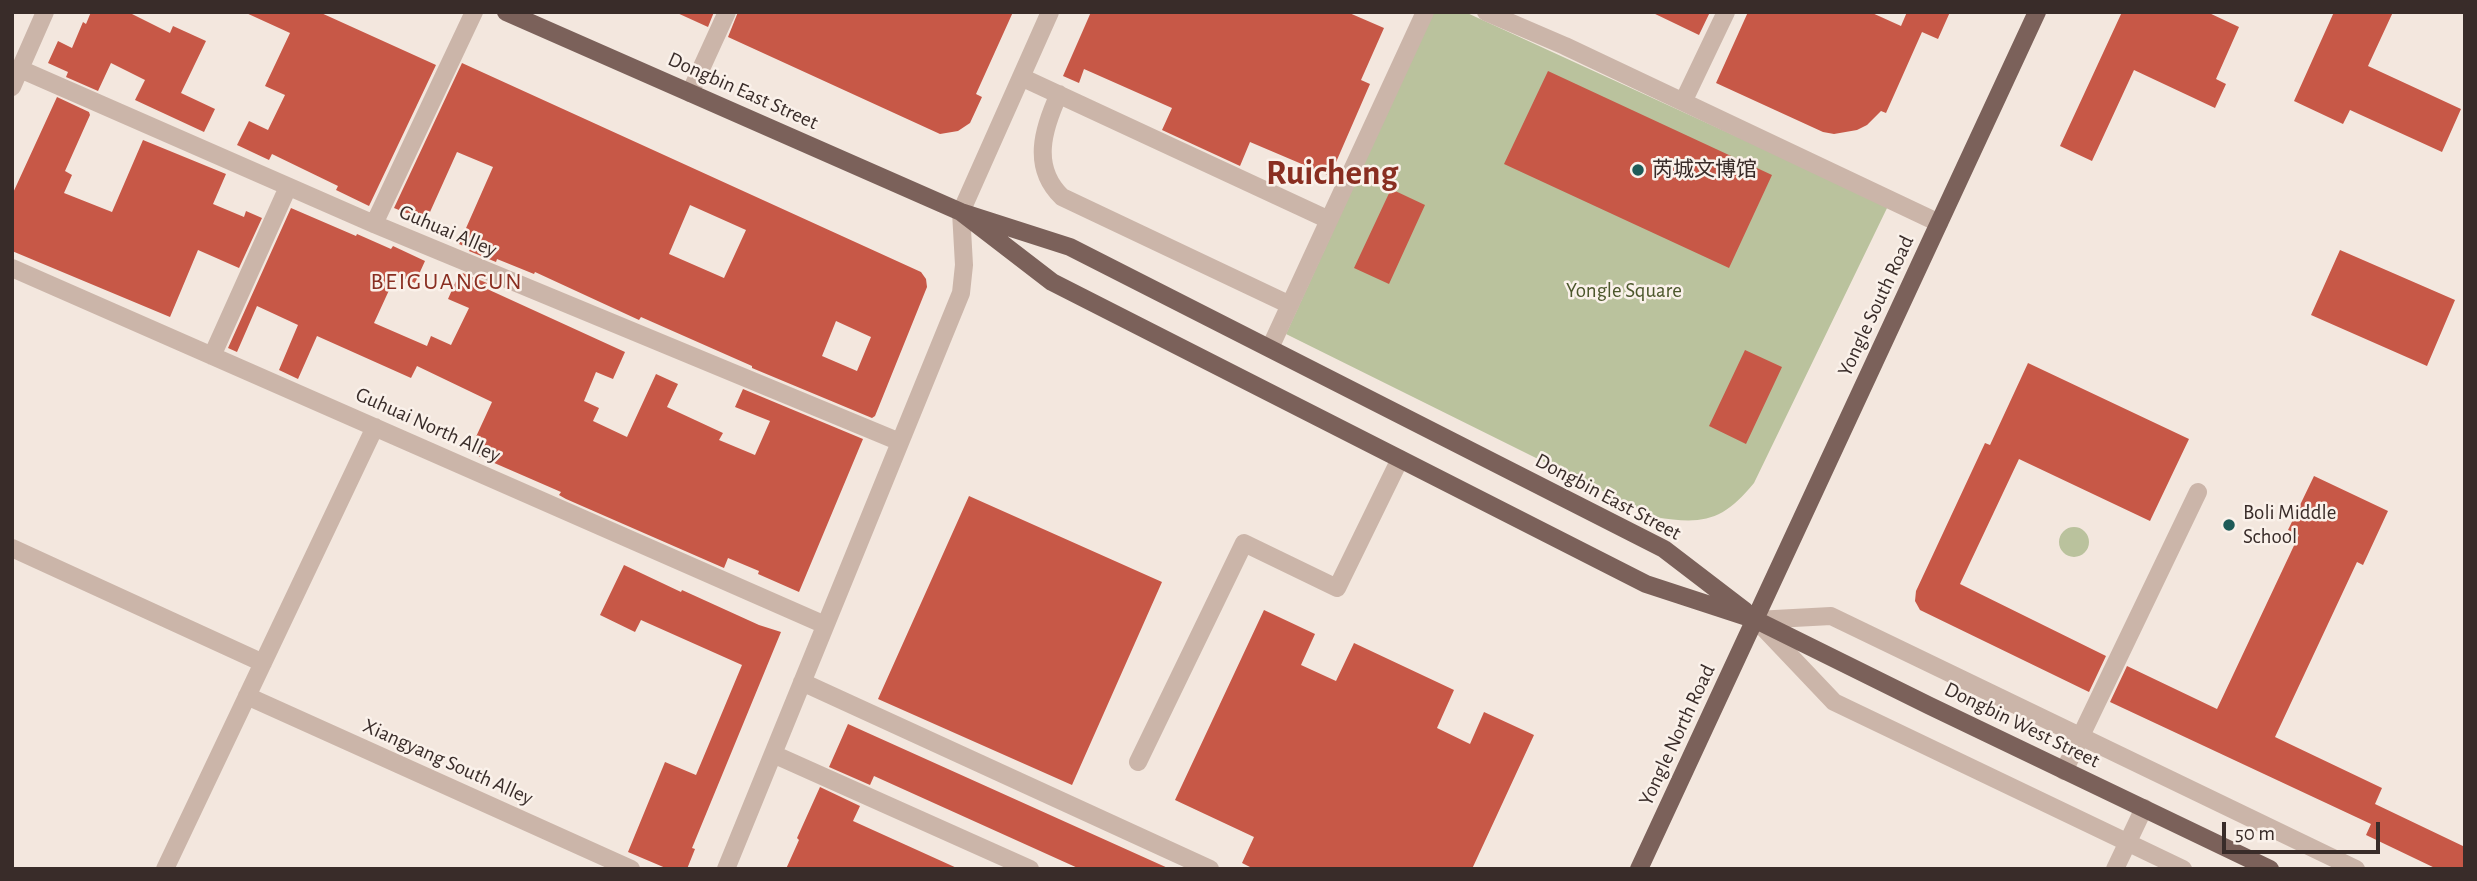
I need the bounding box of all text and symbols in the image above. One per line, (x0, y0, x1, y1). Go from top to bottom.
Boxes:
street label: Dongbin East Street (664, 47, 822, 135)
district label: Ruicheng (1266, 152, 1398, 194)
place label: 芮城文博馆 (1652, 157, 1757, 183)
marker: 芮城文博馆 (1630, 162, 1646, 178)
street label: Guhuai Alley (395, 199, 501, 263)
street label: Yongle South Road (1832, 232, 1920, 380)
district label: BEIGUANCUN (372, 268, 522, 296)
park label: Yongle Square (1566, 278, 1682, 304)
street label: Guhuai North Alley (352, 382, 504, 468)
street label: Dongbin East Street (1531, 448, 1685, 546)
place label: Boli Middle School (2243, 500, 2336, 550)
marker: Boli Middle School (2221, 517, 2237, 533)
street label: Yongle North Road (1633, 660, 1721, 810)
street label: Dongbin West Street (1940, 676, 2104, 774)
street label: Xiangyang South Alley (359, 713, 537, 811)
scale bar (2225, 808, 2382, 852)
text: 50 m (2235, 823, 2275, 844)

